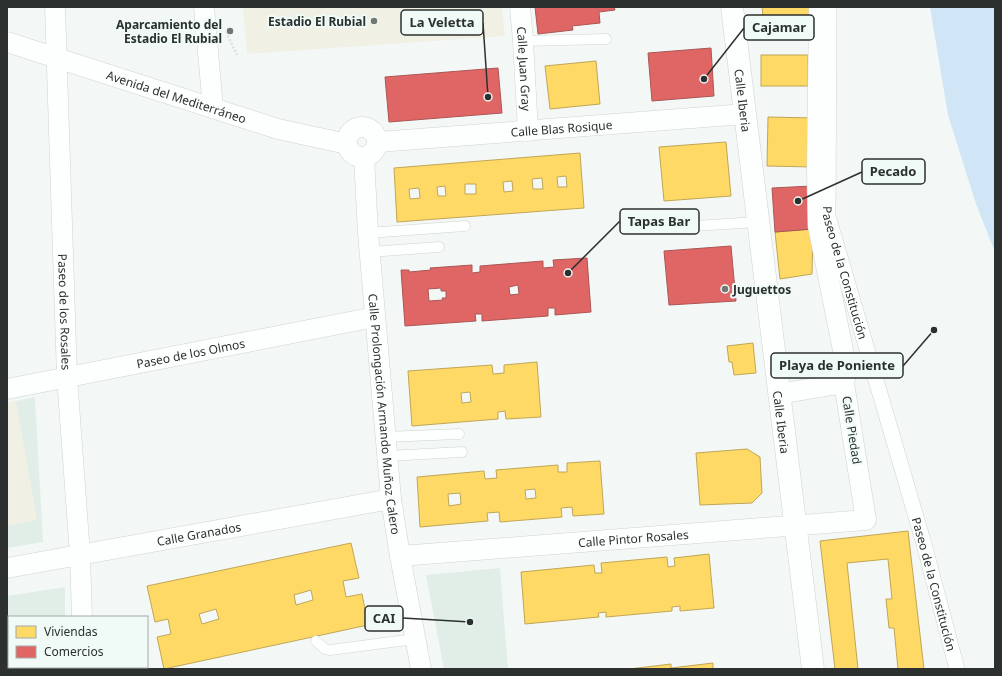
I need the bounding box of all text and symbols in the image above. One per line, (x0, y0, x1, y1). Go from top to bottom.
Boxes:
callout: La Veletta (401, 10, 483, 35)
place label: Estadio El Rubial (268, 13, 366, 30)
text: La Veletta (409, 13, 475, 31)
callout: Cajamar (744, 15, 814, 40)
place label: Aparcamiento del Estadio El Rubial (116, 16, 222, 47)
marker: Estadio El Rubial (369, 16, 379, 26)
text: Cajamar (752, 18, 806, 36)
marker: Aparcamiento del Estadio El Rubial (225, 26, 235, 36)
street label: Calle Juan Gray (513, 26, 535, 112)
street label: Avenida del Mediterráneo (104, 66, 249, 127)
street label: Calle Iberia (731, 68, 755, 133)
street label: Calle Blas Rosique (510, 116, 613, 140)
callout: Pecado (862, 159, 925, 184)
text: Pecado (870, 162, 916, 180)
street label: Paseo de la Constitución (819, 206, 872, 341)
callout: Tapas Bar (620, 209, 699, 234)
text: Tapas Bar (628, 212, 690, 230)
street label: Paseo de los Rosales (55, 253, 75, 370)
place label: Juguettos (732, 281, 791, 298)
marker: Juguettos (720, 284, 730, 294)
street label: Calle Prolongación Armando Muñoz Calero (365, 293, 405, 536)
street label: Paseo de los Olmos (135, 334, 246, 372)
callout: Playa de Poniente (771, 353, 903, 378)
text: Playa de Poniente (779, 356, 895, 374)
street label: Calle Iberia (769, 390, 794, 455)
street label: Calle Piedad (838, 395, 866, 465)
street label: Paseo de la Constitución (908, 515, 960, 653)
street label: Calle Granados (155, 518, 243, 549)
street label: Calle Pintor Rosales (577, 525, 689, 551)
callout: CAI (365, 606, 403, 631)
text: CAI (373, 609, 395, 627)
legend (8, 616, 148, 668)
text: Viviendas (44, 623, 98, 640)
text: Comercios (44, 643, 104, 660)

